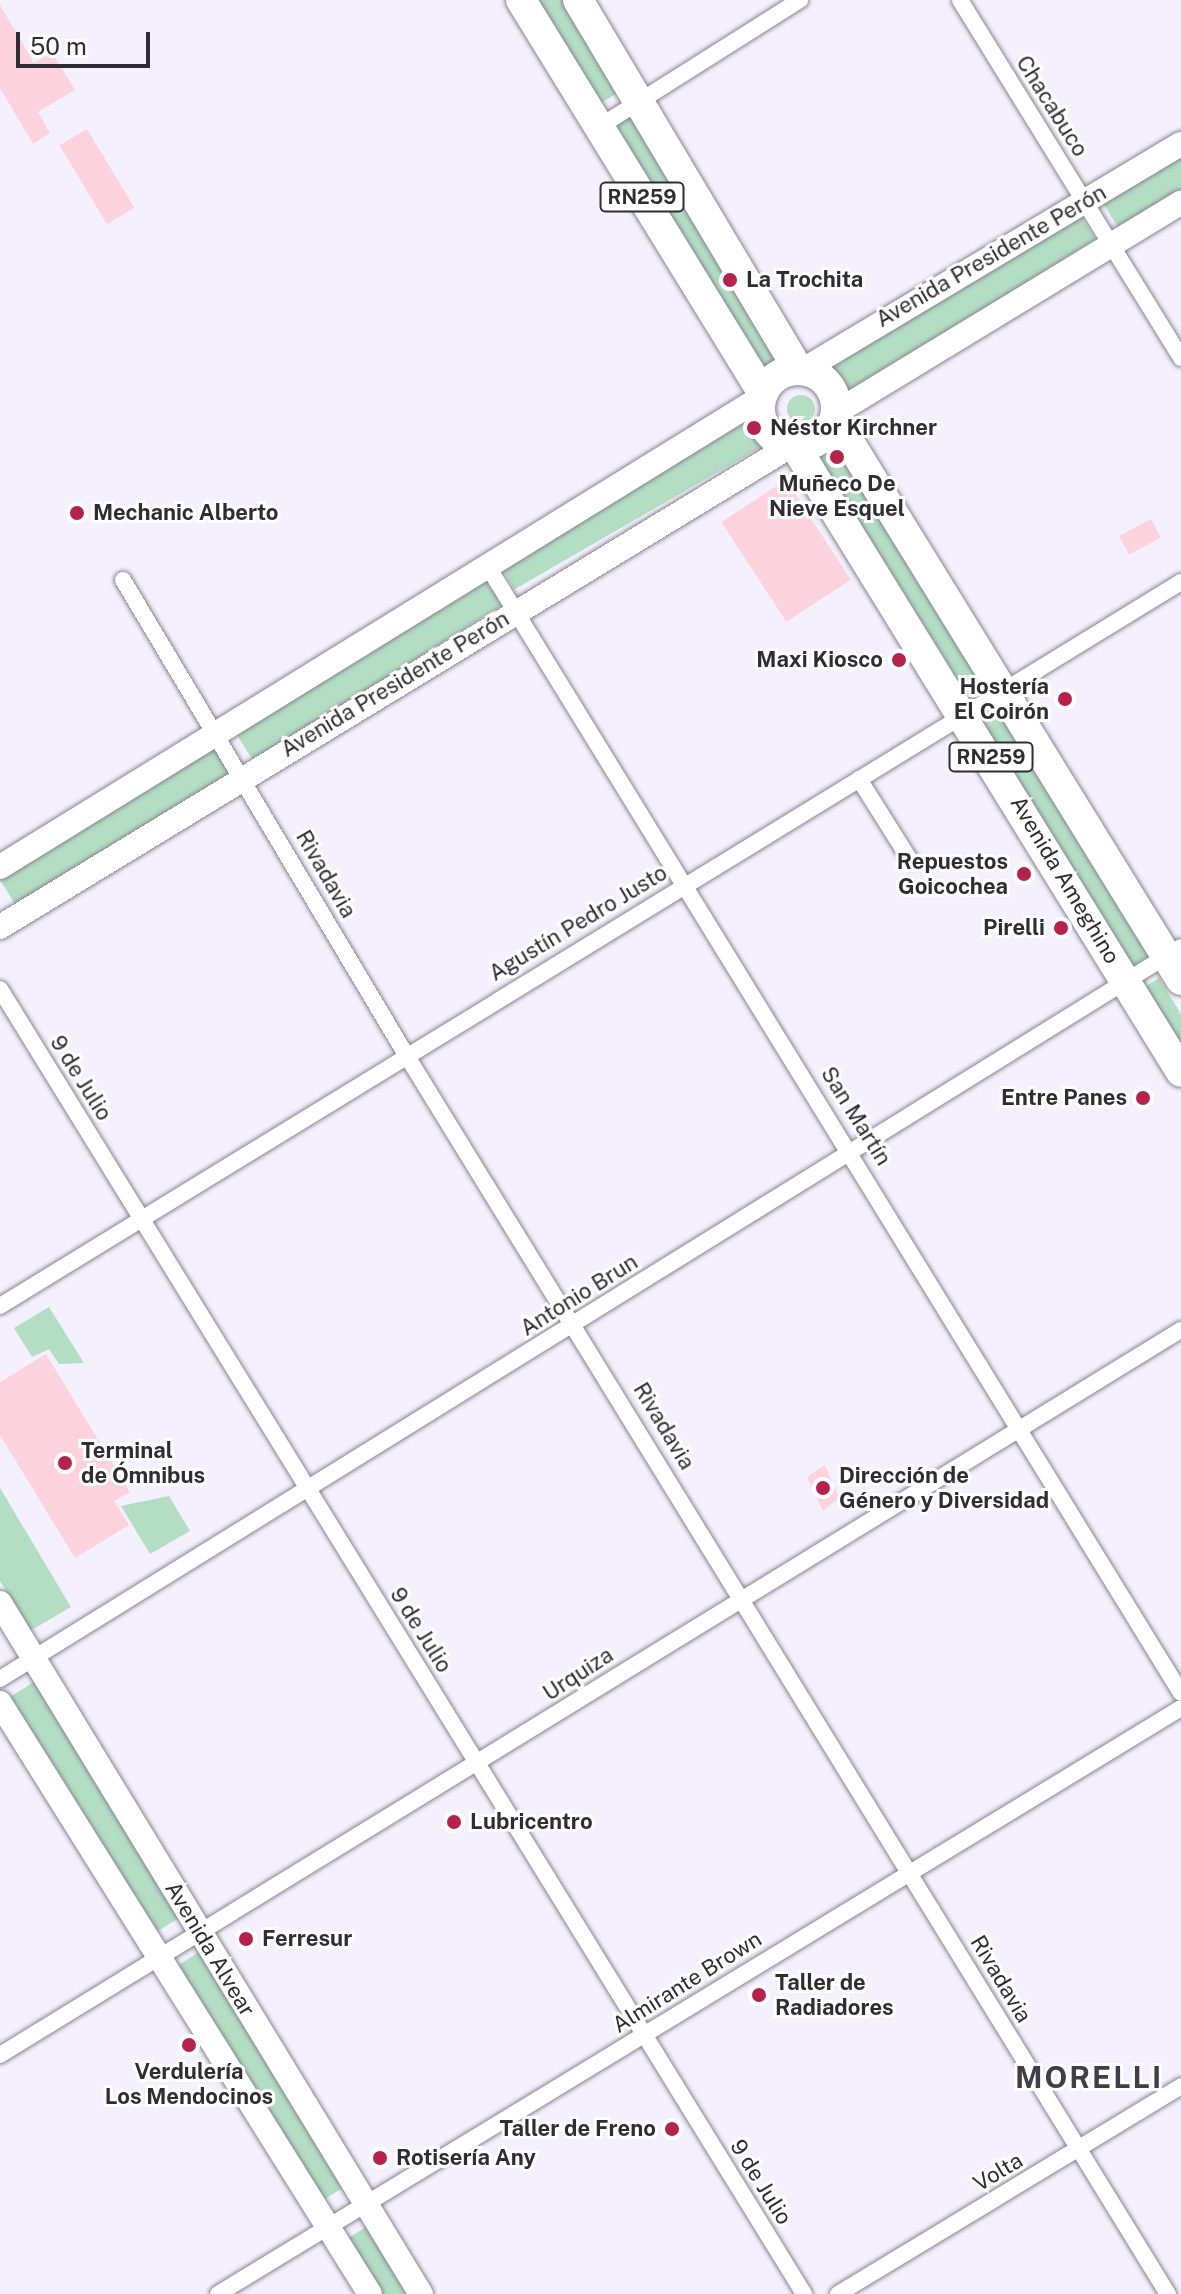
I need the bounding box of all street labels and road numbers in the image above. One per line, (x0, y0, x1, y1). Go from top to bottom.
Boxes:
street label: Chacabuco (1011, 51, 1093, 161)
street label: Avenida Presidente Perón (871, 179, 1111, 333)
road number: RN259 (598, 181, 686, 213)
street label: Avenida Presidente Perón (276, 605, 514, 763)
road number: RN259 (947, 741, 1035, 773)
street label: Avenida Ameghino (1005, 792, 1125, 968)
street label: Rivadavia (290, 825, 362, 923)
street label: Agustín Pedro Justo (484, 859, 672, 987)
street label: 9 de Julio (44, 1030, 118, 1126)
street label: San Martín (815, 1062, 897, 1170)
street label: Antonio Brun (515, 1248, 643, 1342)
street label: Rivadavia (628, 1378, 700, 1474)
street label: 9 de Julio (384, 1582, 458, 1678)
street label: Urquiza (538, 1642, 618, 1706)
street label: Avenida Alvear (159, 1877, 261, 2021)
street label: Almirante Brown (608, 1926, 766, 2038)
street label: Rivadavia (965, 1931, 1037, 2027)
street label: 9 de Julio (724, 2134, 798, 2230)
street label: Volta (969, 2147, 1027, 2197)

